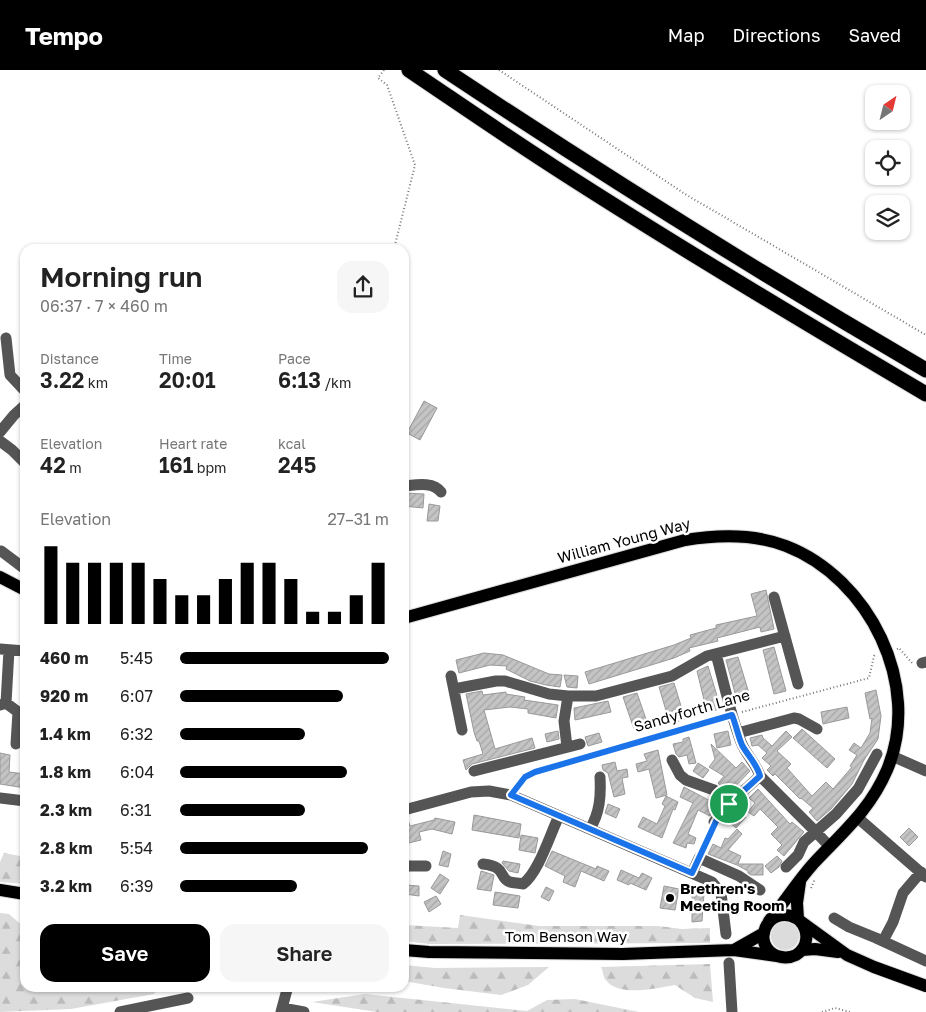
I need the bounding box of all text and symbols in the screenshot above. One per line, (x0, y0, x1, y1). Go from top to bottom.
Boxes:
text: Tempo (25, 21, 103, 50)
text: Map (668, 24, 704, 46)
text: Directions (732, 24, 820, 46)
text: Saved (848, 24, 901, 46)
north arrow (865, 85, 910, 130)
map controls (865, 85, 910, 240)
button: locate (865, 140, 910, 185)
button: layers (865, 195, 910, 240)
text: Morning run (40, 260, 203, 293)
button: share (337, 261, 389, 313)
text: 06:37 · 7 × 460 m (40, 296, 168, 316)
text: Distance (40, 350, 99, 367)
text: Time (159, 350, 192, 367)
text: Pace (278, 350, 311, 367)
text: 3.22 (40, 367, 84, 393)
text: 20:01 (159, 367, 216, 393)
text: 6:13 (278, 367, 321, 393)
text: km (84, 374, 108, 391)
text: /km (321, 374, 351, 391)
text: Elevation (40, 435, 102, 452)
text: Heart rate (159, 435, 227, 452)
text: kcal (278, 435, 306, 452)
text: 42 (40, 452, 66, 478)
text: 161 (159, 452, 193, 478)
text: 245 (278, 452, 316, 478)
text: m (66, 459, 82, 476)
text: bpm (193, 459, 226, 476)
text: Elevation (40, 509, 111, 529)
text: 27–31 m (327, 509, 389, 529)
street label: William Young Way (555, 514, 693, 566)
text: 460 m (40, 648, 89, 668)
text: 5:45 (120, 648, 153, 668)
street label: Sandyforth Lane (632, 685, 752, 735)
text: 920 m (40, 686, 88, 706)
text: 6:07 (120, 686, 153, 706)
text: 1.4 km (40, 724, 91, 744)
text: 6:32 (120, 724, 153, 744)
text: 1.8 km (40, 762, 91, 782)
text: 6:04 (120, 762, 154, 782)
pin (708, 783, 750, 825)
icon: arrive (715, 790, 743, 818)
text: 2.3 km (40, 800, 92, 820)
text: 6:31 (120, 800, 152, 820)
text: 2.8 km (40, 838, 92, 858)
text: 5:54 (120, 838, 153, 858)
text: 3.2 km (40, 876, 92, 896)
text: 6:39 (120, 876, 154, 896)
place label: Brethren's Meeting Room (680, 879, 784, 914)
marker: Brethren's Meeting Room (664, 892, 676, 904)
button: Save (40, 924, 210, 982)
button: Share (220, 924, 389, 982)
street label: Tom Benson Way (505, 927, 628, 945)

